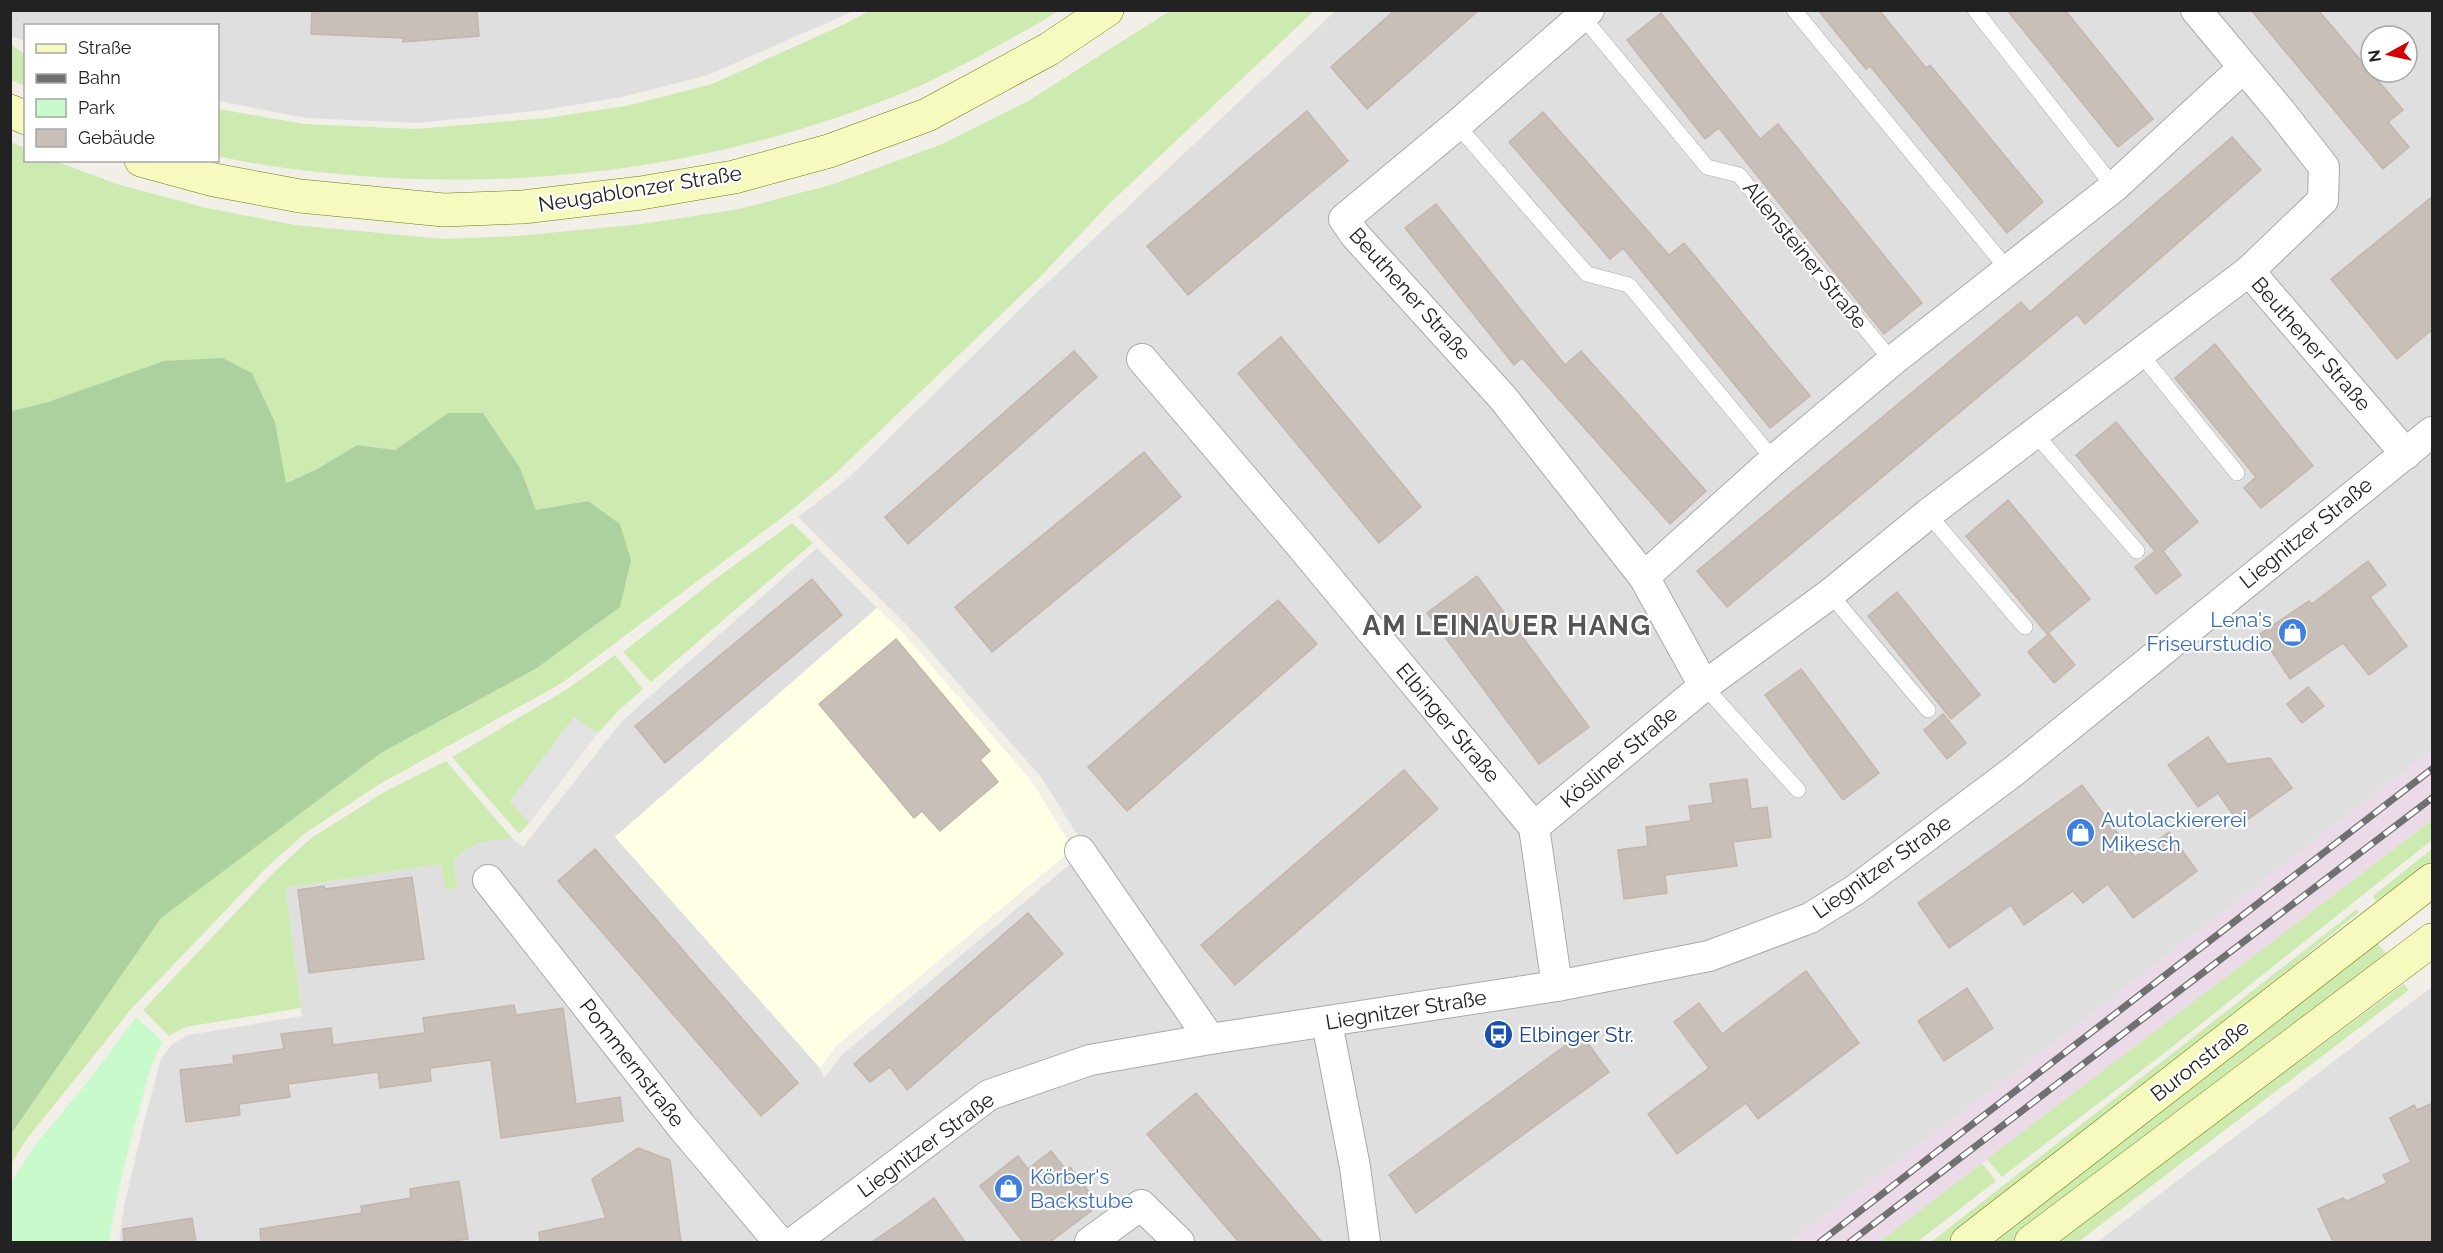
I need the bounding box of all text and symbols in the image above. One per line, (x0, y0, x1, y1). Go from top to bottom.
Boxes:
legend (24, 24, 219, 162)
north arrow (2359, 24, 2419, 84)
text: Straße (78, 37, 132, 58)
text: N (2364, 49, 2385, 63)
text: Bahn (78, 67, 121, 88)
text: Park (78, 97, 115, 118)
text: Gebäude (78, 127, 155, 148)
street label: Neugablonzer Straße (536, 160, 743, 217)
street label: Allensteiner Straße (1738, 176, 1873, 334)
street label: Beuthener Straße (1344, 222, 1476, 365)
street label: Beuthener Straße (2246, 272, 2376, 416)
street label: Liegnitzer Straße (2235, 472, 2377, 594)
place label: Lena's Friseurstudio (2146, 607, 2272, 656)
district label: AM LEINAUER HANG (1362, 610, 1652, 641)
shop icon: Lena's Friseurstudio (2277, 616, 2309, 648)
street label: Elbinger Straße (1391, 658, 1506, 787)
street label: Kösliner Straße (1555, 700, 1682, 813)
place label: Autolackiererei Mikesch (2101, 807, 2247, 856)
street label: Liegnitzer Straße (1808, 810, 1956, 924)
shop icon: Autolackiererei Mikesch (2064, 816, 2096, 848)
street label: Liegnitzer Straße (1324, 984, 1488, 1035)
street label: Pommernstraße (575, 994, 690, 1132)
street label: Buronstraße (2145, 1014, 2254, 1107)
bus stop icon: Elbinger Str. (1482, 1019, 1514, 1051)
place label: Elbinger Str. (1519, 1022, 1634, 1047)
street label: Liegnitzer Straße (852, 1087, 999, 1203)
place label: Körber's Backstube (1030, 1164, 1133, 1213)
shop icon: Körber's Backstube (993, 1173, 1025, 1205)

